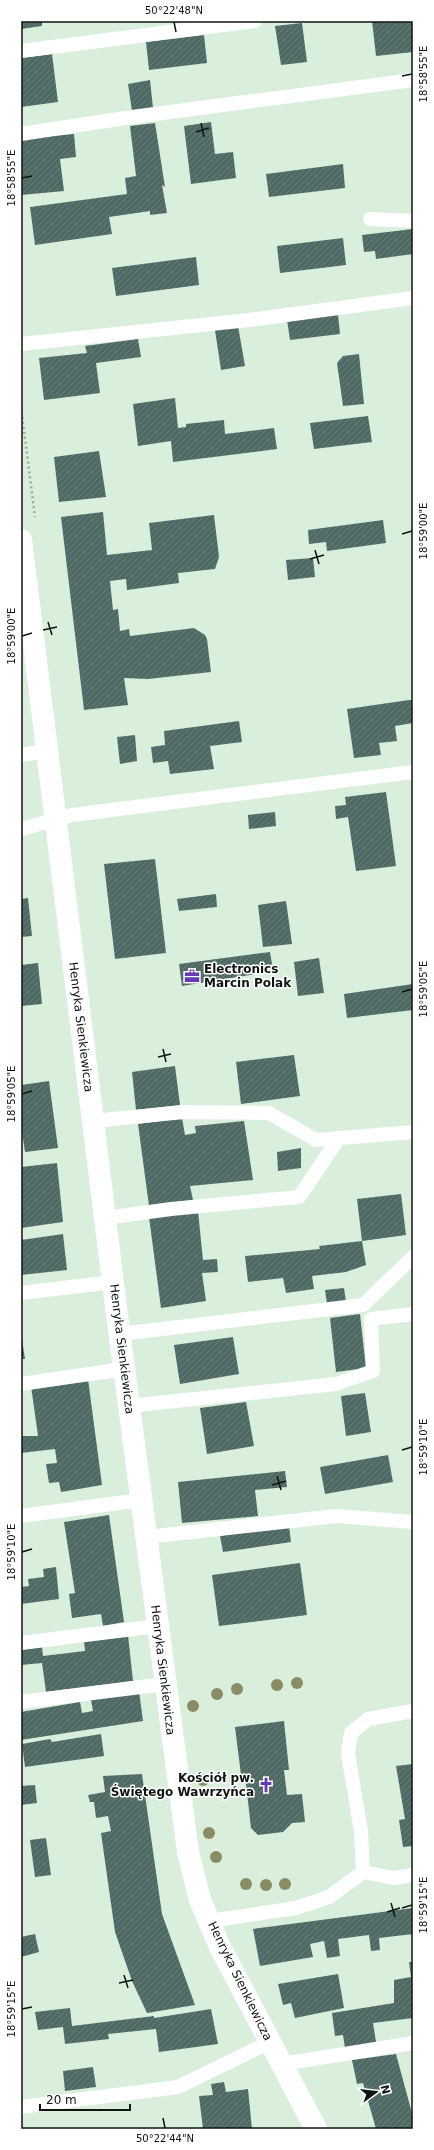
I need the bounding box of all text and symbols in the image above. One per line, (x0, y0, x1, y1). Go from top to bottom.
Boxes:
text: 50°22'48"N (145, 5, 203, 16)
text: 18°58'55"E (418, 46, 429, 102)
text: 18°58'55"E (6, 150, 17, 206)
text: 18°59'00"E (418, 503, 429, 559)
text: 18°59'00"E (6, 608, 17, 664)
street label: Henryka Sienkiewicza (66, 961, 96, 1093)
text: 18°59'05"E (418, 961, 429, 1017)
place label: Electronics Marcin Polak (204, 962, 292, 990)
office icon: Electronics Marcin Polak (183, 967, 201, 985)
text: 18°59'05"E (6, 1066, 17, 1122)
street label: Henryka Sienkiewicza (107, 1283, 137, 1415)
text: 18°59'10"E (418, 1419, 429, 1475)
text: 18°59'10"E (6, 1524, 17, 1580)
street label: Henryka Sienkiewicza (148, 1604, 178, 1736)
place label: Kościół pw. Świętego Wawrzyńca (111, 1771, 254, 1799)
church icon: Kościół pw. Świętego Wawrzyńca (257, 1776, 275, 1794)
text: 18°59'15"E (418, 1877, 429, 1933)
street label: Henryka Sienkiewicza (205, 1919, 275, 2043)
text: 18°59'15"E (6, 1981, 17, 2037)
north arrow (356, 2072, 396, 2112)
text: N (378, 2083, 393, 2096)
scale bar (40, 2086, 130, 2112)
text: 20 m (46, 2093, 77, 2107)
text: 50°22'44"N (136, 2133, 194, 2144)

